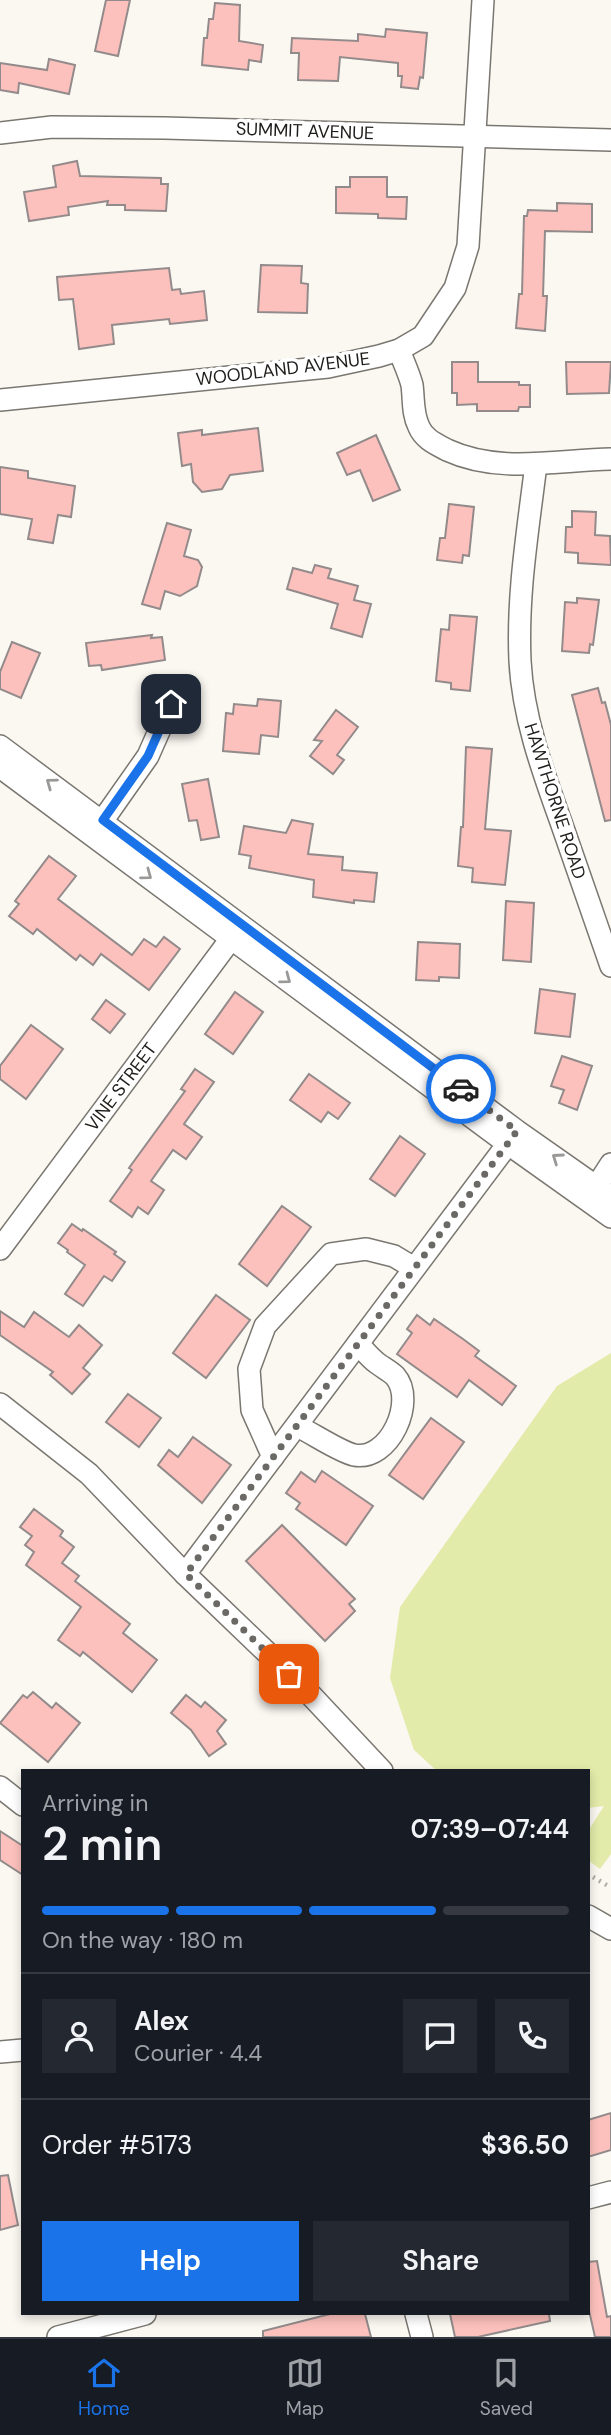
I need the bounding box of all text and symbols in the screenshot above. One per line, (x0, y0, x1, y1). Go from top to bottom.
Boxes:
street label: SUMMIT AVENUE (235, 117, 375, 145)
street label: WOODLAND AVENUE (195, 346, 371, 392)
pin (141, 674, 201, 734)
icon: home (152, 685, 190, 723)
street label: HAWTHORNE ROAD (518, 720, 592, 882)
one-way arrow (47, 779, 59, 791)
one-way arrow (139, 867, 152, 879)
one-way arrow (278, 970, 291, 983)
street label: VINE STREET (80, 1038, 162, 1136)
courier (426, 1054, 496, 1124)
icon: car (442, 1070, 480, 1108)
one-way arrow (552, 1154, 565, 1166)
pin (259, 1644, 319, 1704)
icon: bag (270, 1655, 308, 1693)
text: Arriving in (42, 1788, 148, 1818)
text: 07:39–07:44 (410, 1812, 569, 1846)
text: 2 min (42, 1814, 162, 1874)
text: On the way · 180 m (42, 1925, 243, 1955)
button: person (42, 1999, 116, 2073)
button: chat (403, 1999, 477, 2073)
button: phone (495, 1999, 569, 2073)
text: Alex (134, 2004, 189, 2038)
text: Courier · 4.4 (134, 2038, 262, 2068)
text: Order #5173 (42, 2128, 192, 2162)
text: $36.50 (481, 2128, 569, 2162)
button: Help (42, 2221, 299, 2301)
button: Share (313, 2221, 569, 2301)
tab: Home (78, 2354, 130, 2421)
tab: Map (286, 2354, 324, 2421)
tab: Saved (480, 2354, 533, 2421)

